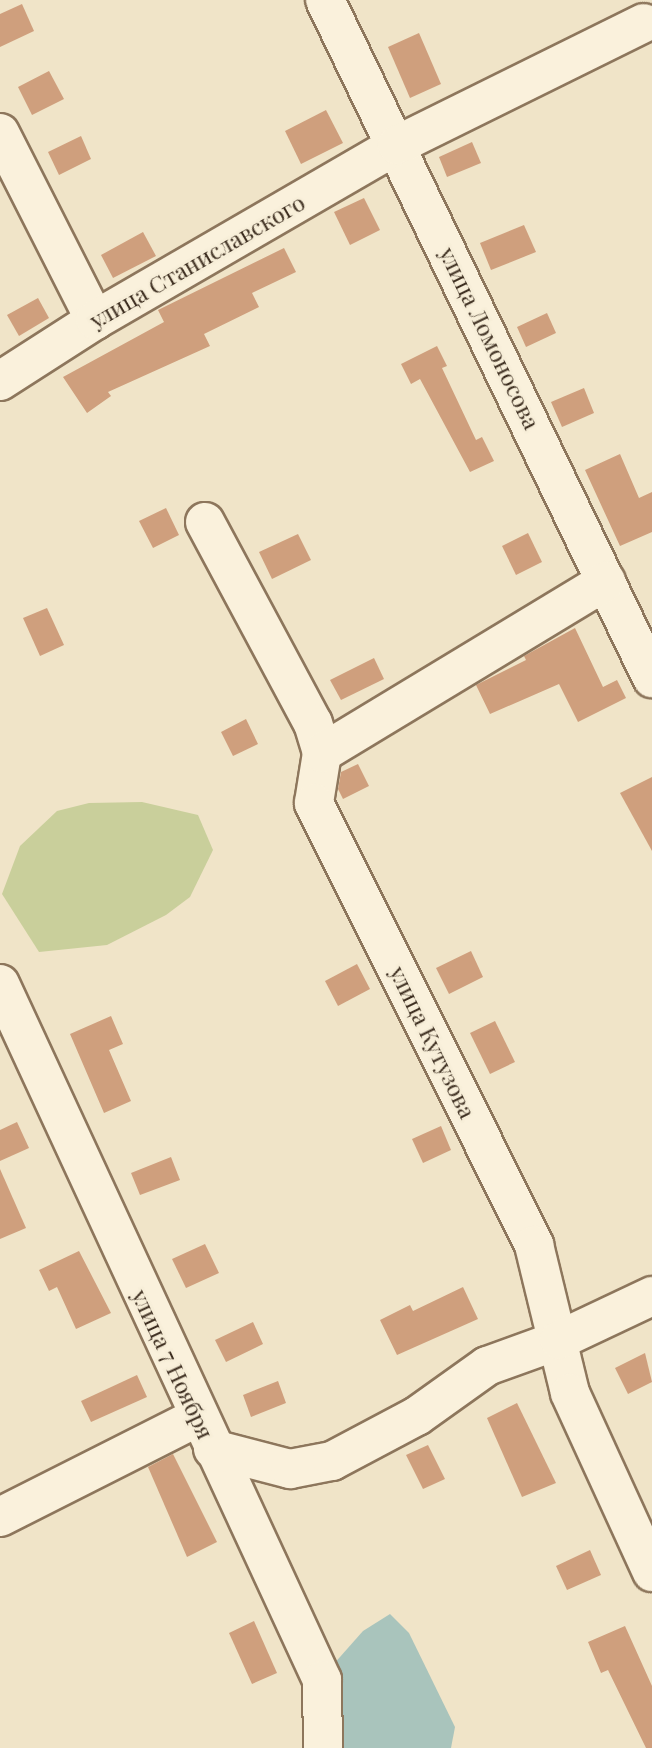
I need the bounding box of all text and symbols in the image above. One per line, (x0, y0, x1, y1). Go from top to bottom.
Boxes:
street label: улица Станиславского (85, 188, 309, 334)
street label: улица Ломоносова (434, 242, 546, 434)
street label: улица Кутузова (384, 961, 482, 1123)
street label: улица 7 Ноября (126, 1285, 220, 1443)

